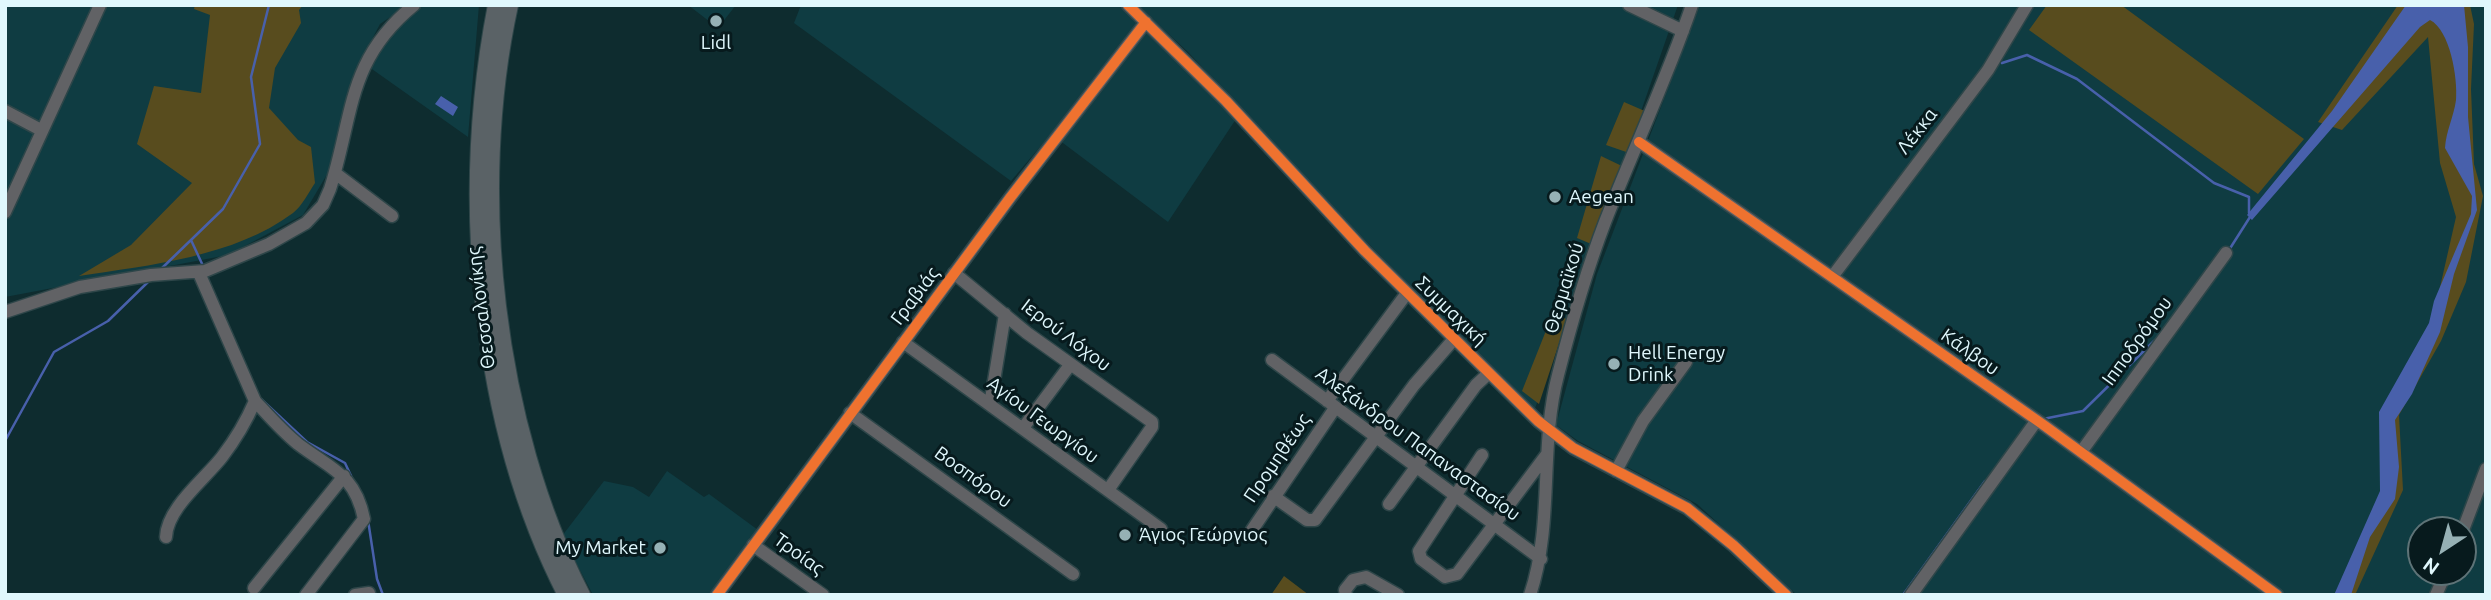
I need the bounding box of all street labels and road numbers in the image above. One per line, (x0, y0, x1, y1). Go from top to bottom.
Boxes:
street label: Λέκκα (1892, 103, 1942, 159)
street label: Θερμαϊκού (1539, 240, 1589, 336)
street label: Θεσσαλονίκης (462, 246, 500, 370)
street label: Γραβιάς (886, 263, 944, 329)
street label: Συμμαχική (1411, 272, 1491, 350)
street label: Ιπποδρόμου (2097, 292, 2177, 390)
street label: Ιερού Λόχου (1017, 294, 1115, 376)
street label: Κάλβου (1936, 324, 2004, 380)
street label: Αλεξάνδρου Παπαναστασίου (1311, 362, 1525, 526)
street label: Αγίου Γεωργίου (983, 372, 1103, 468)
street label: Προμηθέως (1239, 409, 1315, 507)
street label: Βοσπόρου (930, 441, 1016, 513)
street label: Τροίας (769, 528, 829, 580)

